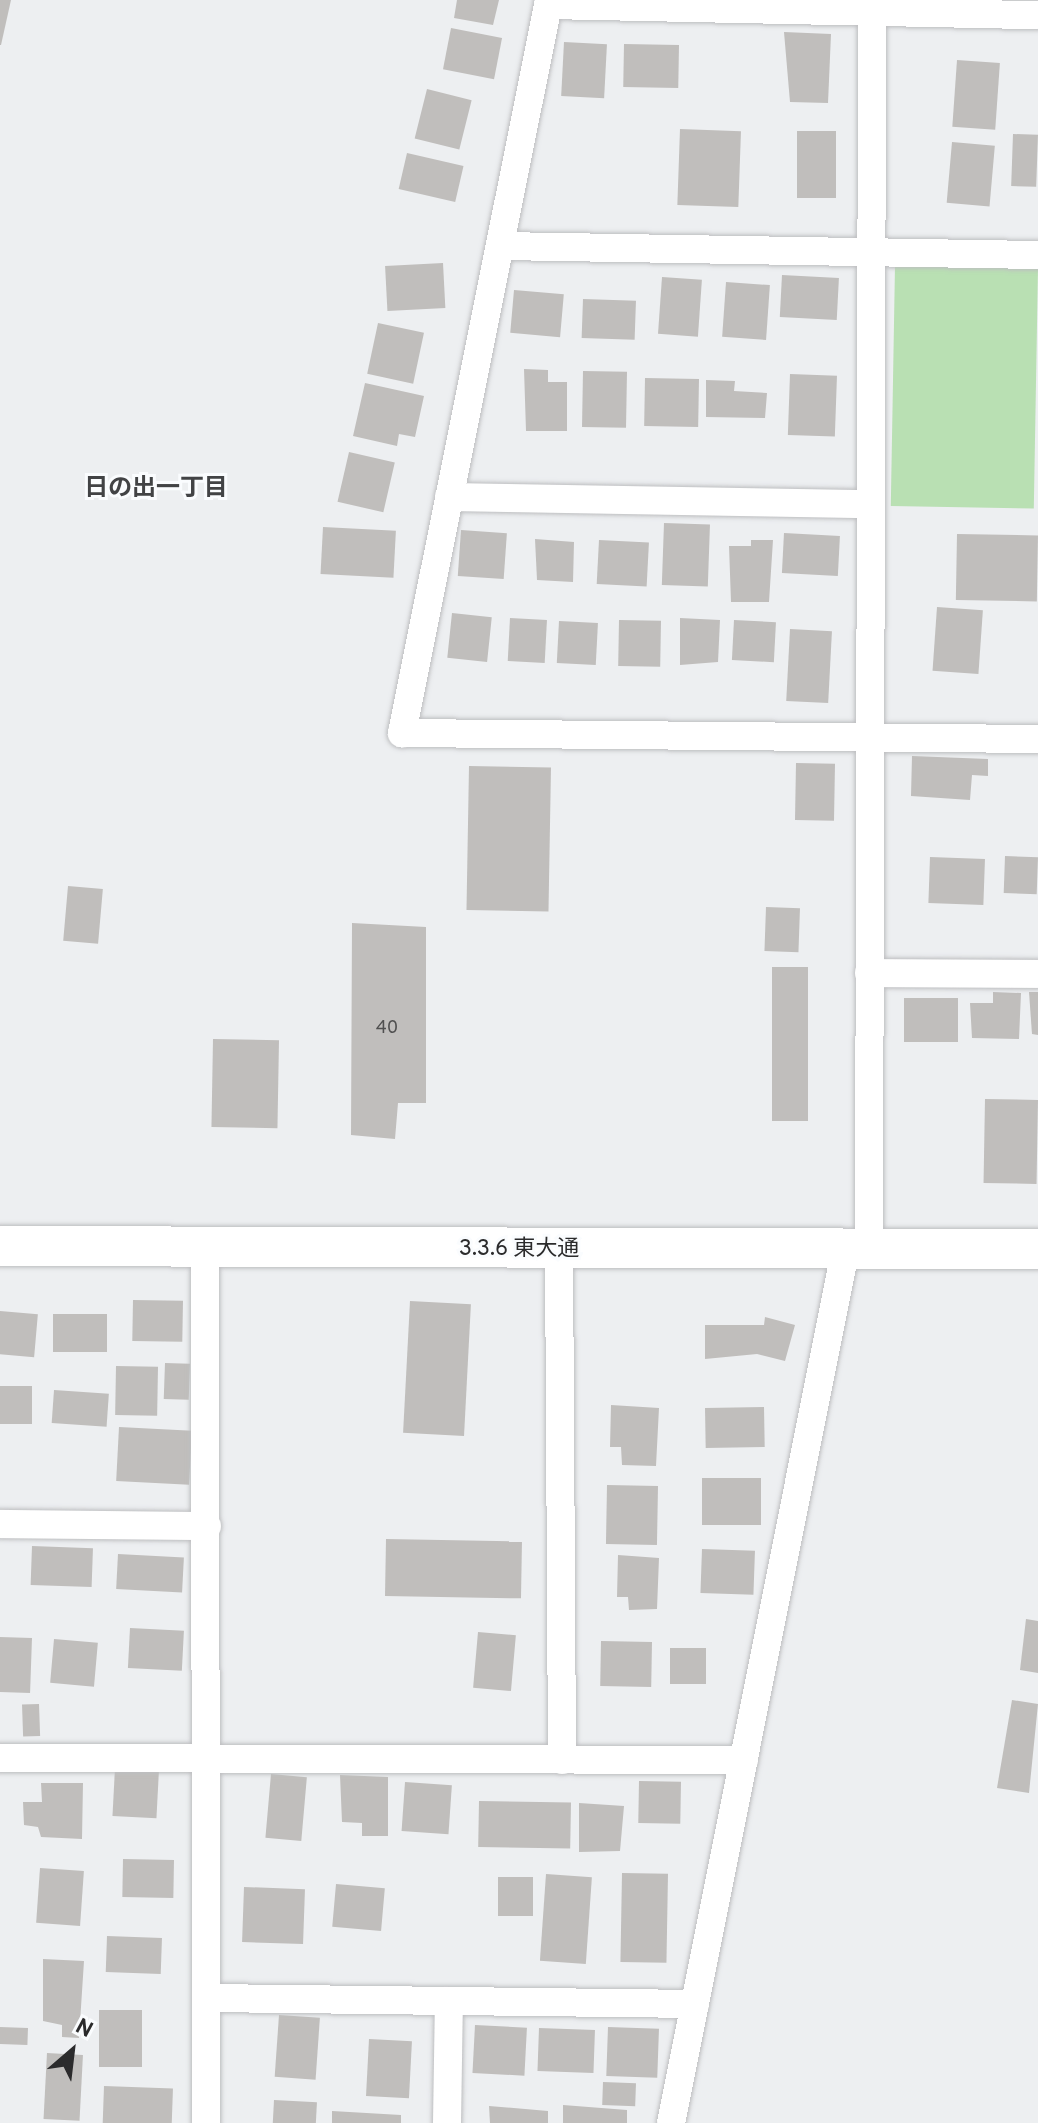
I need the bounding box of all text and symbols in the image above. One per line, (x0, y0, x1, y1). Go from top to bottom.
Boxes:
district label: 日の出一丁目 (84, 476, 228, 504)
house number: 40 (376, 1018, 398, 1040)
street label: 3.3.6 東大通 (459, 1237, 579, 1263)
north arrow (32, 2011, 112, 2091)
text: N (70, 2014, 97, 2045)

